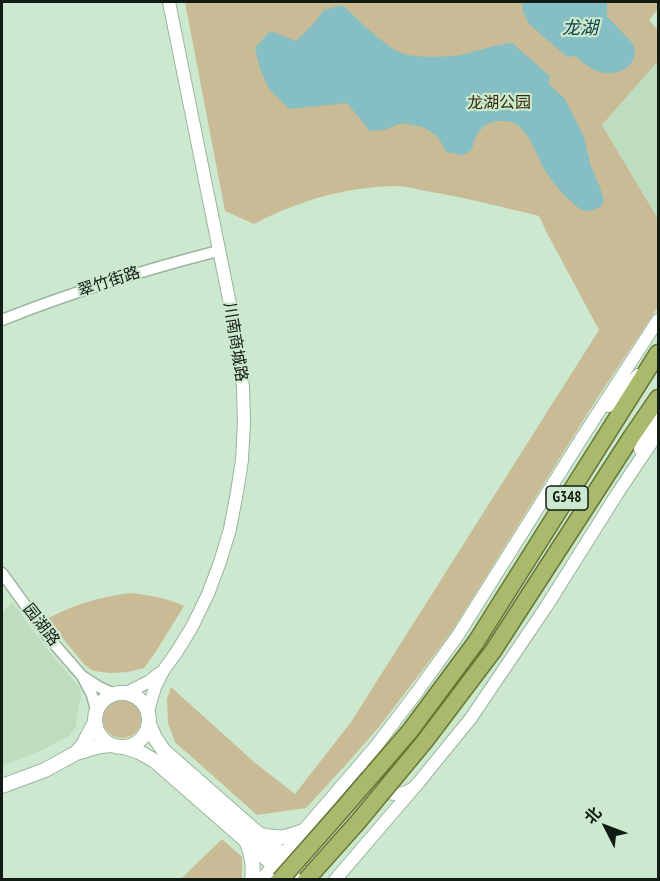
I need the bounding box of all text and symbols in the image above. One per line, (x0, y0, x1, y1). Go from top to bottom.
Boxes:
water label: 龙湖 (562, 18, 598, 40)
park label: 龙湖公园 (467, 93, 531, 113)
street label: 翠竹街路 (76, 263, 142, 301)
street label: 川南商城路 (219, 301, 251, 383)
road number: G348 (546, 486, 588, 510)
street label: 园湖路 (19, 600, 63, 650)
north arrow (576, 797, 636, 857)
text: 北 (580, 802, 605, 828)

